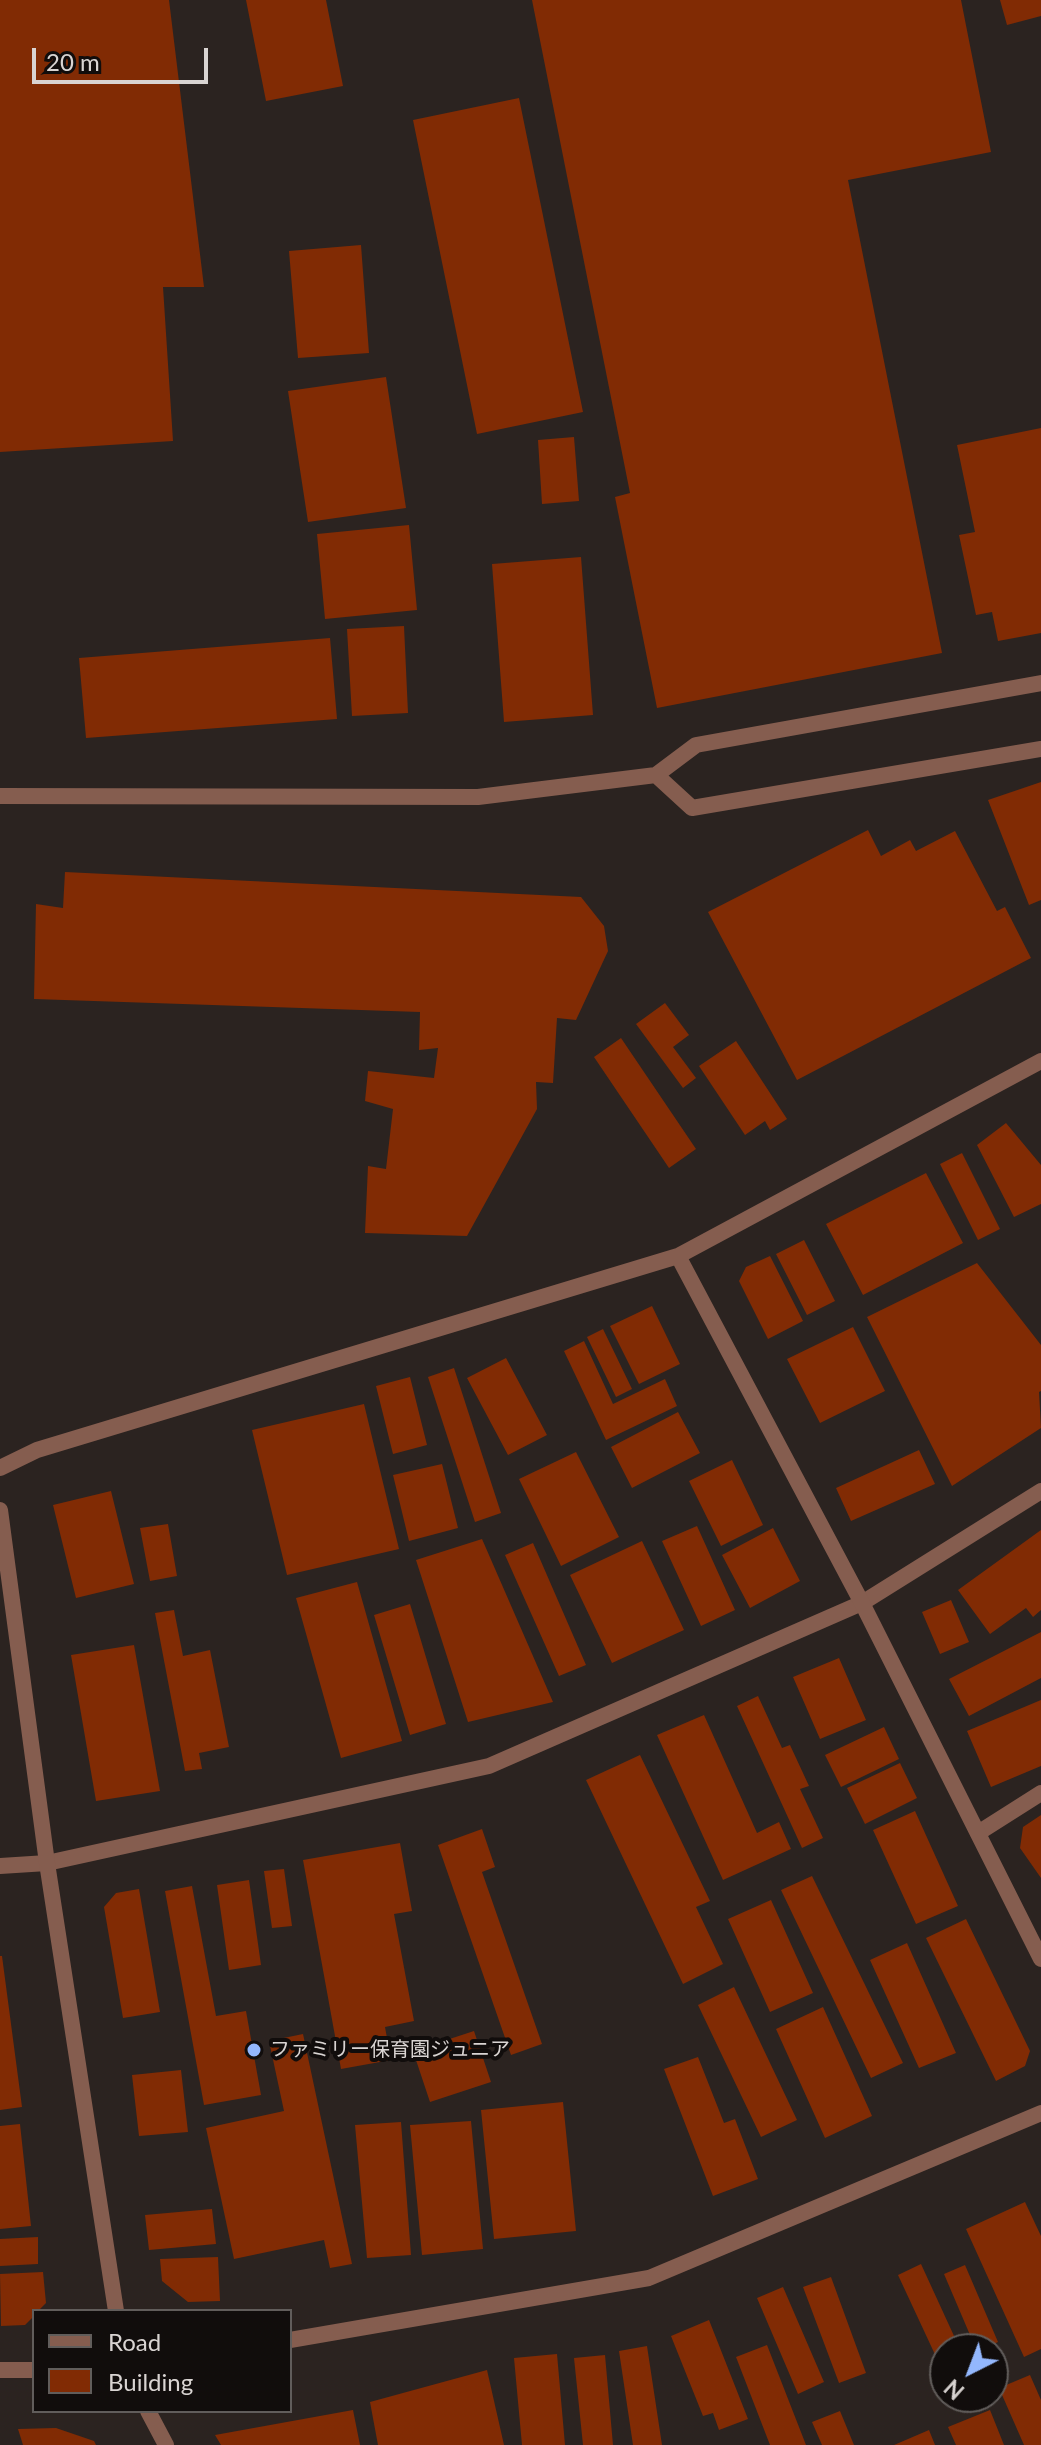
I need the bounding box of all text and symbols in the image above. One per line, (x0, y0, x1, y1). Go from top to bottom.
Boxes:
scale bar (36, 32, 212, 82)
text: 20 m (46, 47, 100, 76)
place label: ファミリー保育園ジュニア (270, 2038, 510, 2062)
marker: ファミリー保育園ジュニア (245, 2041, 263, 2059)
legend (32, 2309, 292, 2413)
text: Road (108, 2327, 161, 2356)
north arrow (929, 2333, 1009, 2413)
text: Building (108, 2367, 193, 2396)
text: N (939, 2374, 969, 2405)

